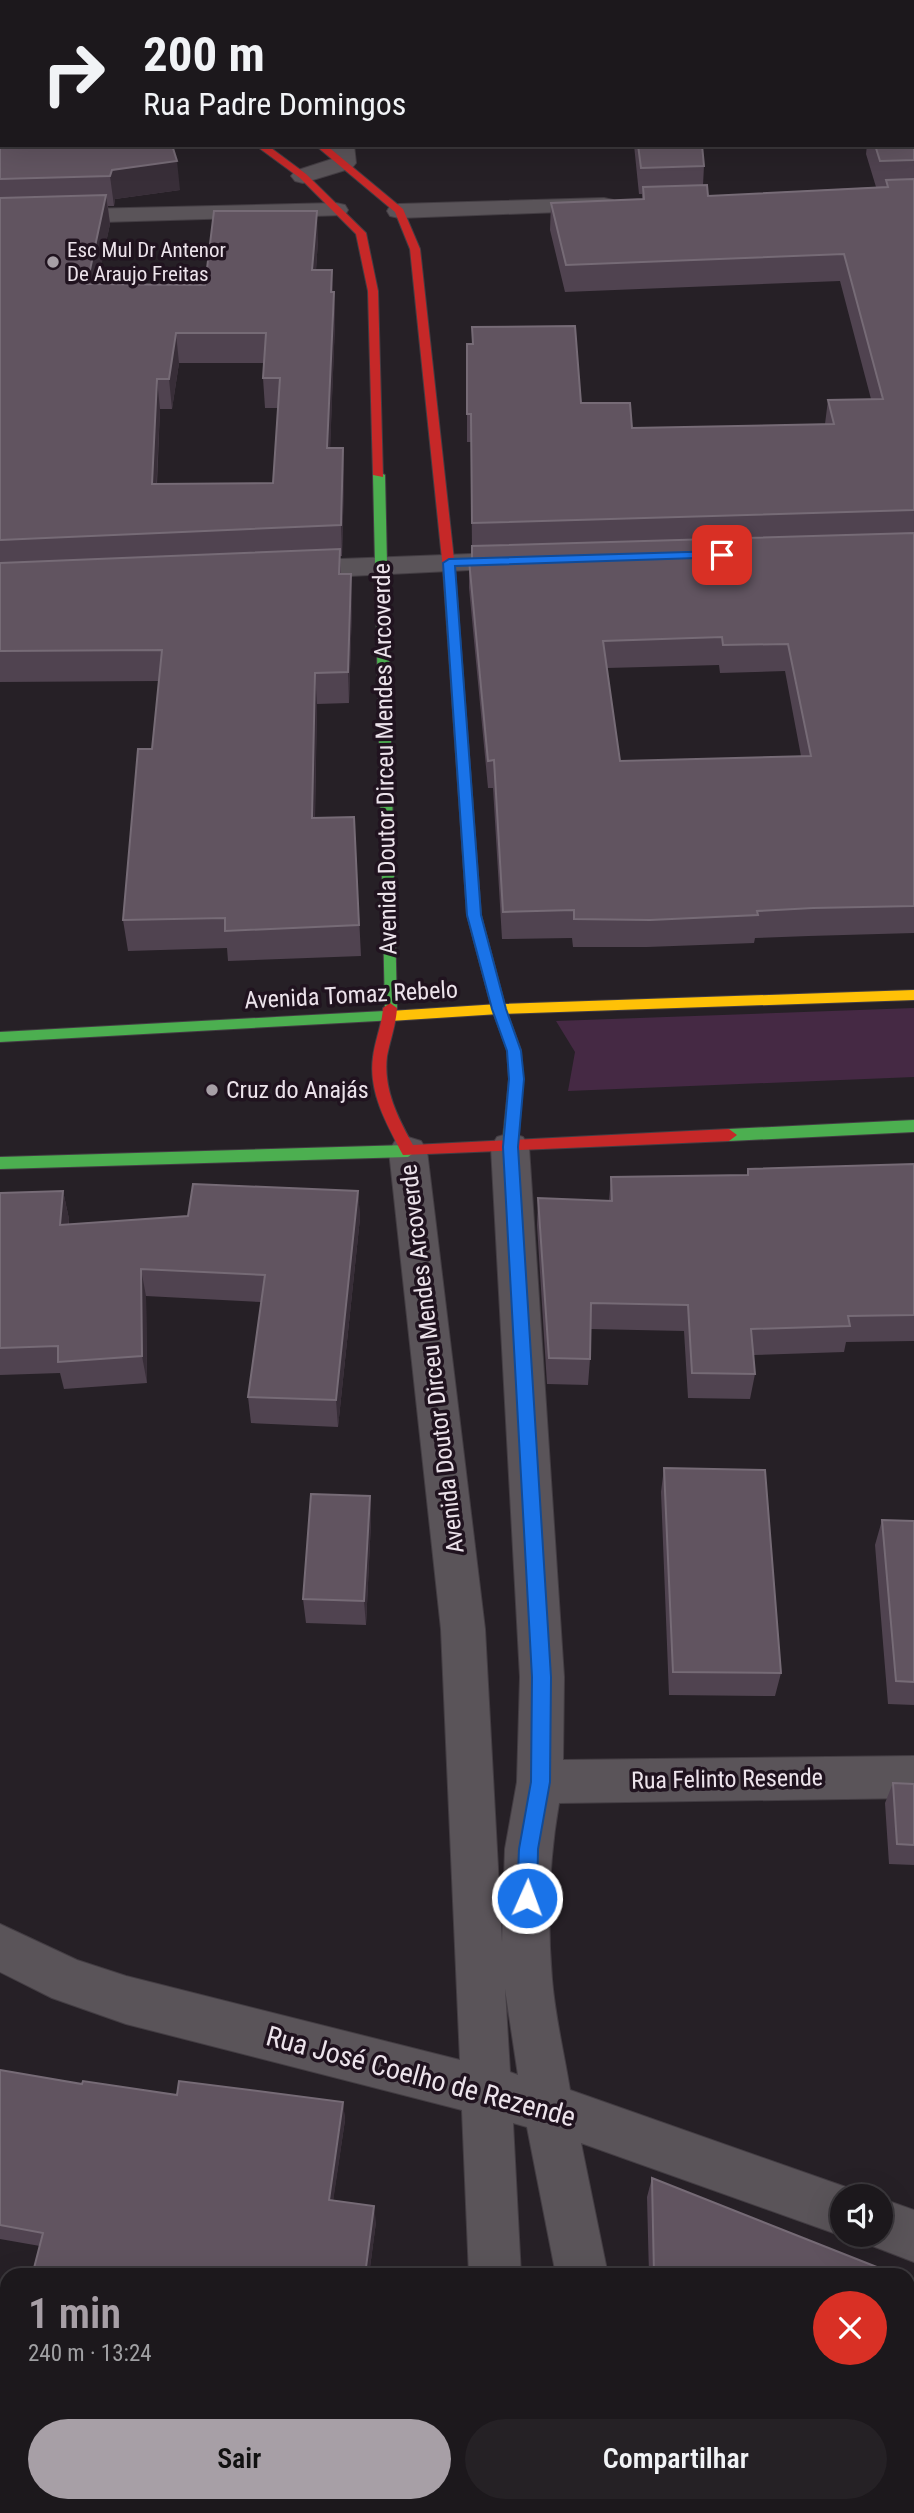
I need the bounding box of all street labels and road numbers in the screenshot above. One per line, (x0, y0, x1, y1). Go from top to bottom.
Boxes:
street label: Avenida Doutor Dirceu Mendes Arcoverde (368, 563, 402, 955)
street label: Avenida Tomaz Rebelo (244, 975, 458, 1015)
street label: Avenida Doutor Dirceu Mendes Arcoverde (394, 1163, 470, 1555)
street label: Rua Felinto Resende (631, 1763, 823, 1795)
street label: Rua José Coelho de Rezende (263, 2019, 579, 2134)

